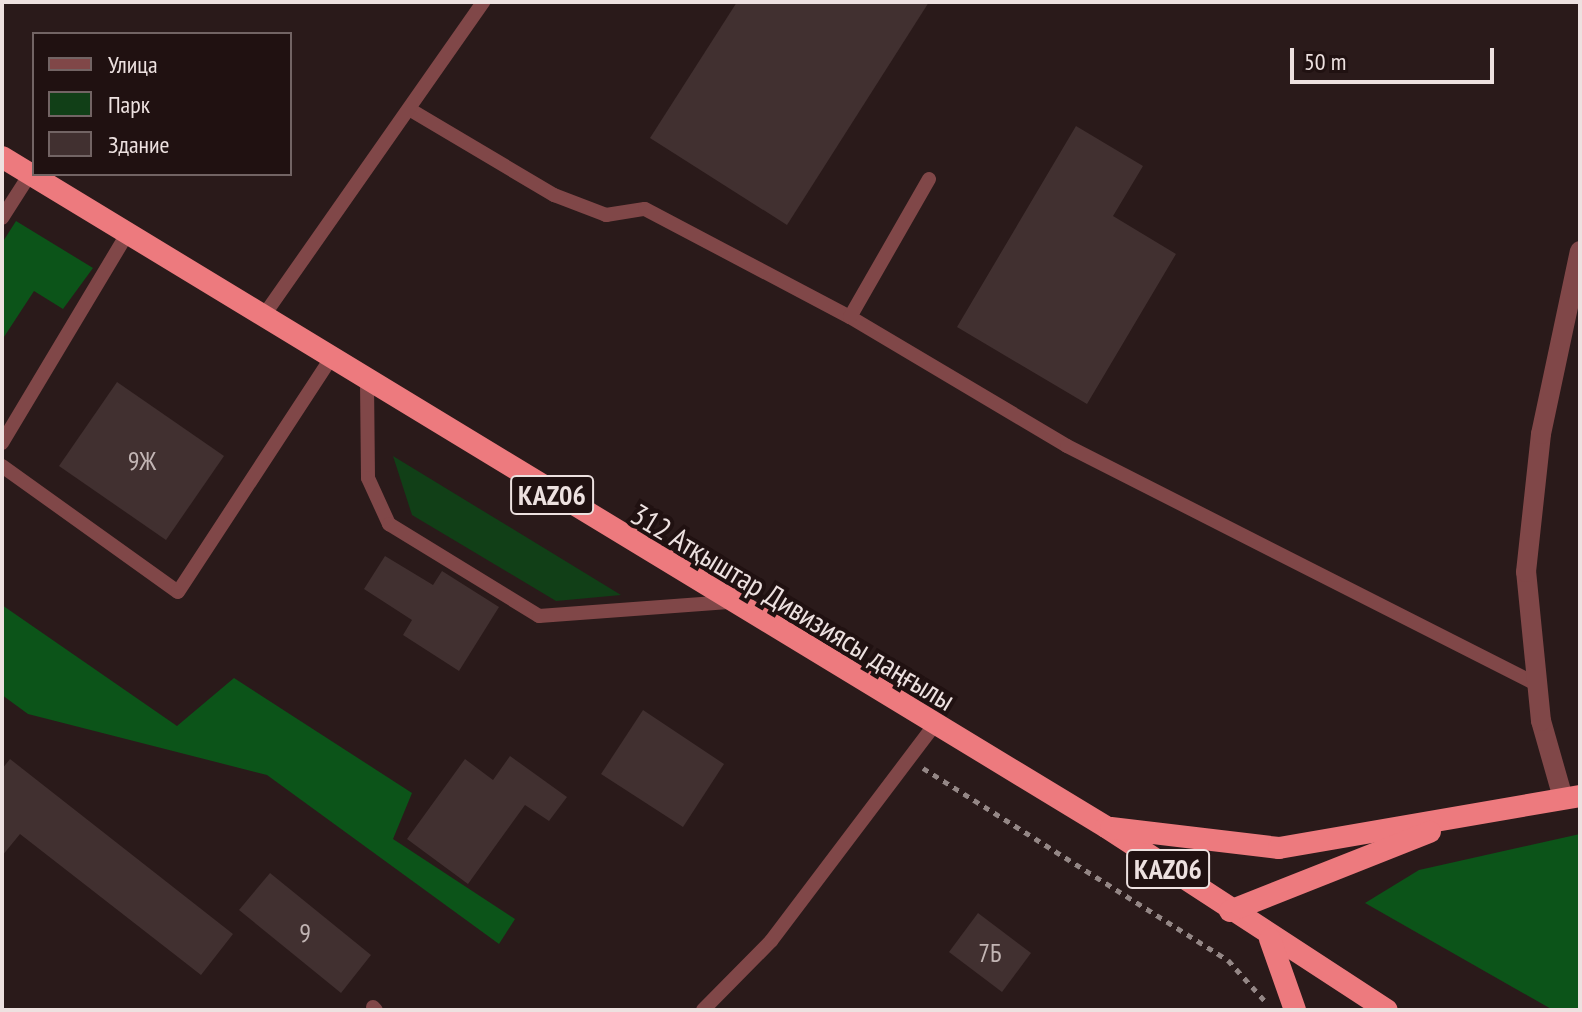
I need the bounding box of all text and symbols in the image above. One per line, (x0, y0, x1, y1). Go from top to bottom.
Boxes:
legend (32, 32, 292, 176)
scale bar (1294, 32, 1498, 82)
text: 50 m (1304, 46, 1346, 77)
text: Улица (108, 49, 158, 80)
text: Парк (108, 89, 150, 120)
text: Здание (108, 129, 169, 160)
house number: 9Ж (128, 445, 156, 477)
road number: KАZ06 (510, 471, 594, 519)
street label: 312 Атқыштар Дивизиясы даңғылы (624, 496, 962, 718)
road number: KАZ06 (1126, 845, 1210, 893)
house number: 9 (299, 917, 311, 949)
house number: 7Б (978, 937, 1002, 969)

